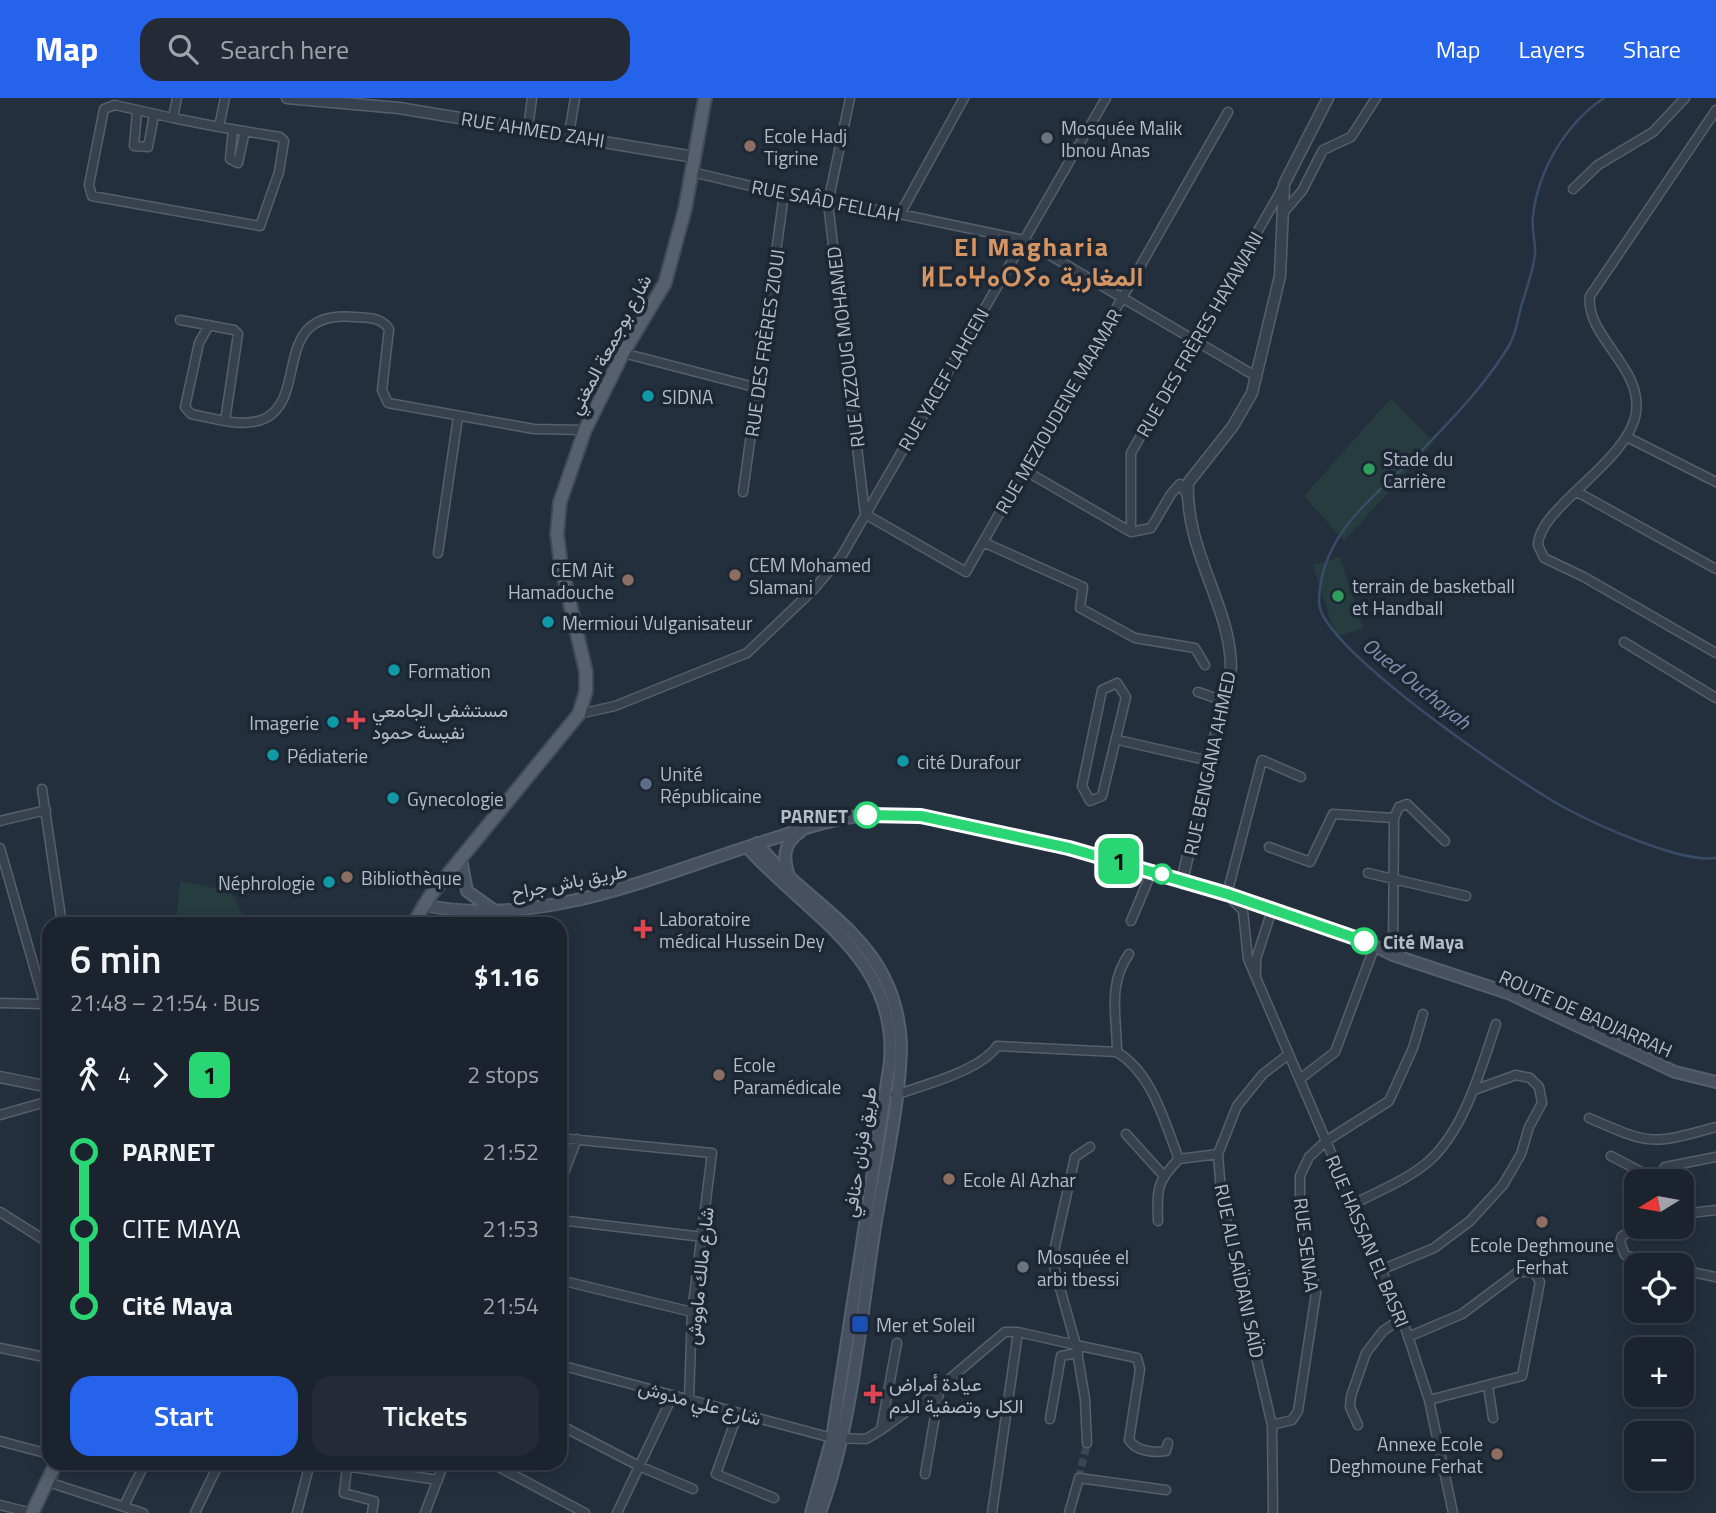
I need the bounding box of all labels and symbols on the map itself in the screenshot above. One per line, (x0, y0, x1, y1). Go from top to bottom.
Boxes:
street label: RUE AHMED ZAHI (459, 103, 607, 155)
place label: Mosquée Malik Ibnou Anas (1061, 113, 1182, 164)
place label: Ecole Hadj Tigrine (764, 121, 847, 172)
marker: Mosquée Malik Ibnou Anas (1039, 130, 1055, 146)
marker: Ecole Hadj Tigrine (742, 138, 758, 154)
street label: RUE SAÂD FELLAH (749, 171, 903, 229)
street label: RUE DES FRÈRES HAYAWANI (1128, 226, 1270, 442)
district label: El Magharia ⵍⵎⴰⵖⴰⵔⵢⴰ المغارية (921, 227, 1143, 296)
street label: RUE AZZOUG MOHAMED (818, 245, 872, 449)
street label: RUE DES FRÈRES ZIOUI (736, 247, 792, 439)
street label: شارع بوجمعة المغني (560, 269, 660, 420)
street label: RUE YACEF LAHCEN (890, 302, 996, 456)
street label: RUE MEZIOUDENE MAAMAR (987, 303, 1129, 519)
place label: SIDNA (662, 382, 713, 411)
marker: SIDNA (640, 388, 656, 404)
place label: Stade du Carrière (1383, 444, 1453, 495)
marker: Stade du Carrière (1361, 461, 1377, 477)
place label: CEM Mohamed Slamani (749, 550, 871, 601)
place label: CEM Ait Hamadouche (508, 555, 614, 606)
marker: CEM Mohamed Slamani (727, 567, 743, 583)
place label: terrain de basketball et Handball (1352, 571, 1515, 622)
marker: CEM Ait Hamadouche (620, 572, 636, 588)
marker: terrain de basketball et Handball (1330, 588, 1346, 604)
place label: Mermioui Vulganisateur (562, 608, 753, 637)
marker: Mermioui Vulganisateur (540, 614, 556, 630)
water label: Oued Ouchayah (1356, 629, 1479, 737)
place label: Formation (408, 656, 491, 685)
marker: Formation (386, 662, 402, 678)
street label: RUE BENGANA AHMED (1175, 668, 1243, 858)
place label: مستشفى الجامعي نفيسة حمود (372, 695, 508, 746)
place label: Imagerie (249, 708, 319, 737)
marker: مستشفى الجامعي نفيسة حمود (346, 710, 366, 730)
marker: Imagerie (325, 714, 341, 730)
place label: Pédiaterie (287, 741, 368, 770)
marker: Pédiaterie (265, 747, 281, 763)
place label: cité Durafour (917, 747, 1022, 776)
marker: cité Durafour (895, 753, 911, 769)
place label: Unité Républicaine (660, 759, 762, 810)
marker: Unité Républicaine (638, 776, 654, 792)
place label: Gynecologie (407, 784, 504, 813)
marker: Gynecologie (385, 790, 401, 806)
place label: PARNET (780, 801, 848, 830)
marker: PARNET (854, 802, 880, 828)
line badge: 1 (1096, 838, 1142, 884)
street label: طريق باش جراح (509, 856, 629, 906)
place label: Bibliothèque (361, 863, 462, 892)
unlabelled marker (1152, 864, 1172, 884)
place label: Néphrologie (218, 868, 315, 897)
marker: Bibliothèque (339, 869, 355, 885)
marker: Néphrologie (321, 874, 337, 890)
place label: Laboratoire médical Hussein Dey (659, 904, 825, 955)
marker: Laboratoire médical Hussein Dey (633, 919, 653, 939)
place label: Cité Maya (1383, 927, 1464, 956)
marker: Cité Maya (1351, 928, 1377, 954)
street label: ROUTE DE BADJARRAH (1495, 962, 1677, 1064)
place label: Ecole Paramédicale (733, 1050, 841, 1101)
marker: Ecole Paramédicale (711, 1067, 727, 1083)
street label: طريق فرنان حنافي (834, 1085, 886, 1220)
street label: RUE HASSAN EL BASRI (1319, 1150, 1417, 1332)
place label: Ecole Al Azhar (963, 1165, 1076, 1194)
north arrow (1624, 1169, 1694, 1239)
marker: Ecole Al Azhar (941, 1171, 957, 1187)
street label: RUE ALI SAÏDANI SAÏD (1207, 1181, 1273, 1361)
street label: RUE SENAA (1287, 1196, 1327, 1294)
street label: شارع مالك ماووش (677, 1205, 721, 1347)
marker: Ecole Deghmoune Ferhat (1534, 1214, 1550, 1230)
place label: Ecole Deghmoune Ferhat (1470, 1230, 1614, 1281)
place label: Mosquée el arbi tbessi (1037, 1242, 1129, 1293)
marker: Mosquée el arbi tbessi (1015, 1259, 1031, 1275)
place label: Mer et Soleil (876, 1310, 975, 1339)
marker: Mer et Soleil (850, 1314, 870, 1334)
place label: عيادة أمراض الكلى وتصفية الدم (889, 1369, 1023, 1420)
street label: شارع علي مدوش (635, 1372, 765, 1434)
marker: عيادة أمراض الكلى وتصفية الدم (863, 1384, 883, 1404)
place label: Annexe Ecole Deghmoune Ferhat (1329, 1429, 1483, 1480)
marker: Annexe Ecole Deghmoune Ferhat (1489, 1446, 1505, 1462)

